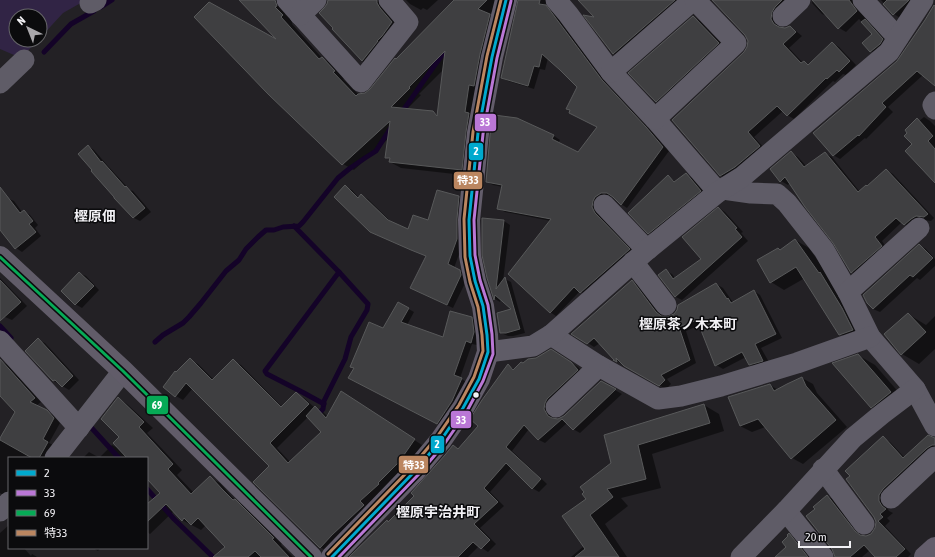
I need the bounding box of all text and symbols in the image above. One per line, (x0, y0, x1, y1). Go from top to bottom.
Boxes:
north arrow (8, 8, 48, 48)
text: N (15, 14, 28, 27)
line badge: 33 (474, 113, 497, 132)
text: 33 (480, 116, 490, 128)
line badge: 2 (468, 142, 484, 161)
text: 2 (473, 145, 479, 157)
line badge: 特33 (453, 171, 483, 190)
text: 特33 (457, 174, 479, 186)
district label: 樫原佃 (74, 208, 116, 224)
district label: 樫原茶ノ木本町 (639, 316, 737, 332)
unlabelled marker (471, 390, 481, 400)
line badge: 69 (146, 395, 169, 415)
text: 69 (152, 399, 162, 411)
line badge: 33 (450, 410, 472, 429)
text: 33 (456, 414, 466, 426)
line badge: 2 (430, 435, 445, 454)
text: 2 (434, 438, 440, 450)
line badge: 特33 (398, 455, 429, 474)
legend (8, 457, 148, 549)
text: 特33 (403, 459, 425, 471)
text: 2 (44, 466, 50, 480)
text: 33 (44, 486, 55, 500)
district label: 樫原宇治井町 (396, 504, 480, 520)
text: 69 (44, 506, 56, 520)
scale bar (799, 523, 850, 549)
text: 特33 (44, 526, 67, 540)
text: 20 m (805, 530, 827, 544)

